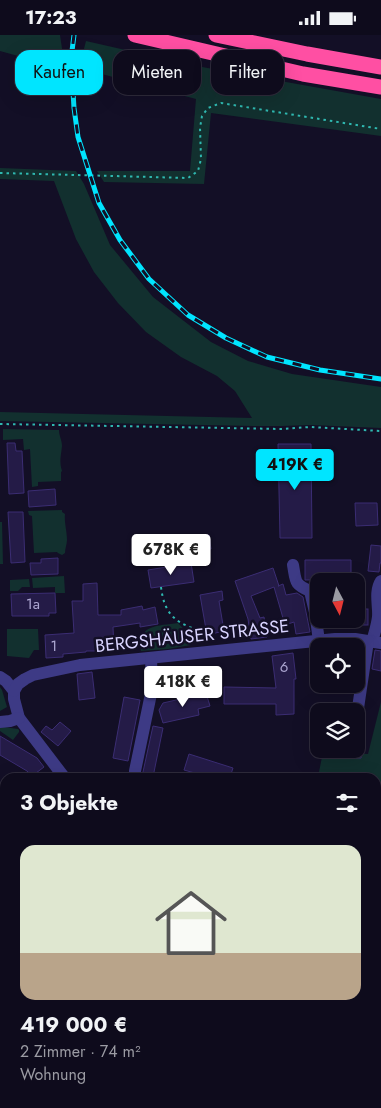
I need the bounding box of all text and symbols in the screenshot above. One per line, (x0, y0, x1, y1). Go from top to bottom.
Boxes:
text: 17:23 (25, 4, 77, 31)
chip: Kaufen (15, 50, 103, 95)
chip: Mieten (113, 50, 201, 95)
chip: Filter (211, 50, 284, 95)
pin: 419K € (254, 449, 336, 491)
text: 419K € (267, 453, 323, 476)
pin: 678K € (130, 533, 212, 576)
text: 678K € (143, 538, 199, 561)
north arrow (310, 573, 365, 627)
map controls (310, 573, 365, 758)
house number: 1a (26, 593, 40, 615)
street label: BERGSHÄUSER STRASSE (94, 613, 290, 659)
house number: 1 (51, 635, 57, 657)
button: locate (310, 638, 365, 693)
house number: 6 (280, 656, 288, 678)
pin: 418K € (142, 665, 224, 708)
text: 418K € (155, 670, 211, 693)
button: layers (310, 703, 365, 758)
text: 3 Objekte (20, 788, 118, 818)
icon: filters (333, 789, 361, 817)
icon: home (146, 878, 236, 968)
text: 419 000 € (20, 1010, 127, 1040)
text: 2 Zimmer · 74 m² (20, 1040, 140, 1063)
text: Wohnung (20, 1063, 86, 1086)

